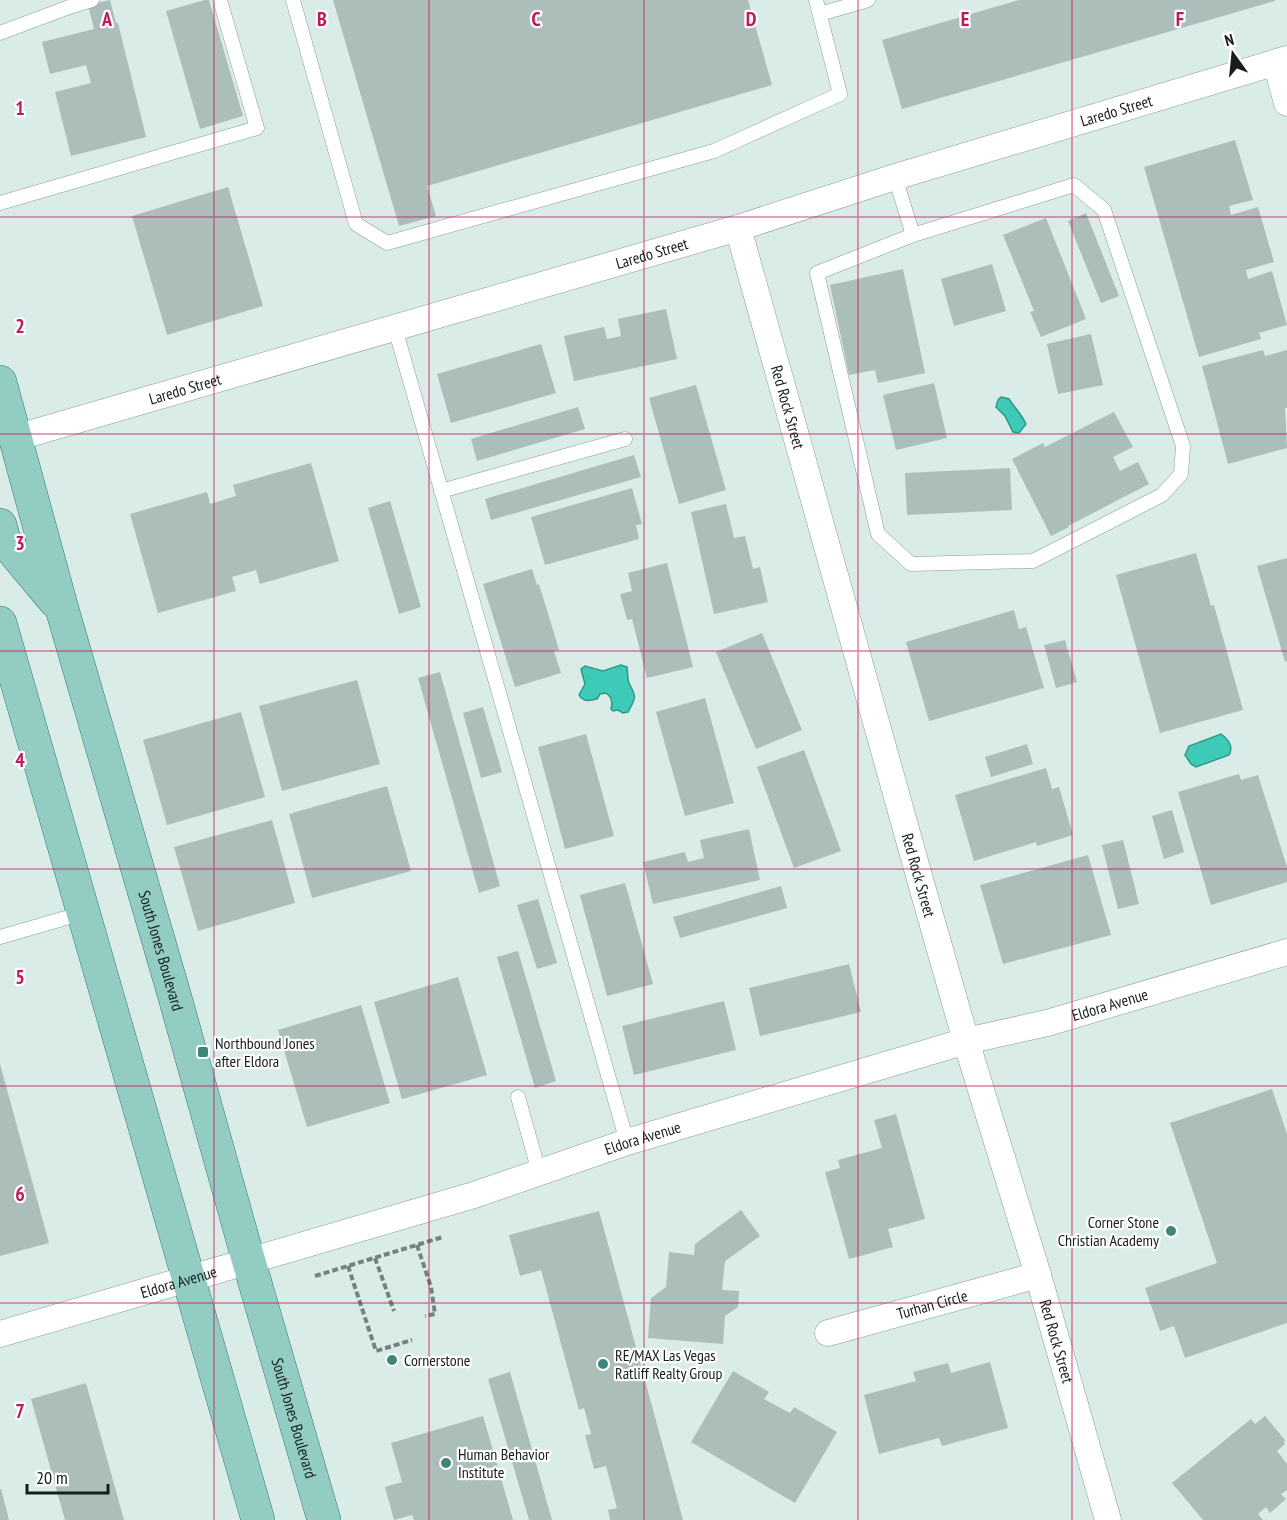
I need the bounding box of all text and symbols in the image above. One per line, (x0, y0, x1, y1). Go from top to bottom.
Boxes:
text: A (101, 6, 113, 32)
text: B (317, 6, 327, 32)
text: C (531, 6, 541, 32)
text: D (746, 6, 757, 32)
text: E (961, 6, 969, 32)
text: F (1176, 6, 1184, 32)
north arrow (1203, 24, 1263, 84)
text: N (1222, 29, 1236, 50)
street label: Laredo Street (1078, 90, 1155, 131)
text: 1 (15, 95, 25, 121)
street label: Laredo Street (613, 233, 691, 273)
text: 2 (15, 313, 25, 339)
street label: Red Rock Street (767, 363, 809, 452)
street label: Laredo Street (147, 369, 224, 409)
text: 3 (15, 530, 25, 556)
text: 4 (15, 747, 25, 773)
street label: Red Rock Street (898, 831, 940, 920)
street label: South Jones Boulevard (134, 888, 188, 1013)
text: 5 (15, 964, 25, 990)
street label: Eldora Avenue (1069, 984, 1150, 1025)
place label: Northbound Jones after Eldora (215, 1033, 315, 1071)
marker: Northbound Jones after Eldora (196, 1045, 210, 1059)
street label: Eldora Avenue (602, 1117, 683, 1159)
text: 6 (15, 1181, 25, 1207)
place label: Corner Stone Christian Academy (1058, 1212, 1159, 1250)
marker: Corner Stone Christian Academy (1164, 1224, 1178, 1238)
street label: Eldora Avenue (138, 1261, 219, 1302)
street label: Turhan Circle (895, 1285, 970, 1324)
street label: Red Rock Street (1035, 1297, 1079, 1386)
place label: RE/MAX Las Vegas Ratliff Realty Group (615, 1345, 722, 1383)
place label: Cornerstone (404, 1350, 470, 1370)
marker: Cornerstone (385, 1353, 399, 1367)
street label: South Jones Boulevard (267, 1356, 321, 1481)
marker: RE/MAX Las Vegas Ratliff Realty Group (596, 1357, 610, 1371)
text: 7 (15, 1398, 25, 1424)
place label: Human Behavior Institute (458, 1444, 550, 1482)
marker: Human Behavior Institute (439, 1456, 453, 1470)
scale bar (27, 1457, 108, 1495)
text: 20 m (36, 1466, 68, 1489)

